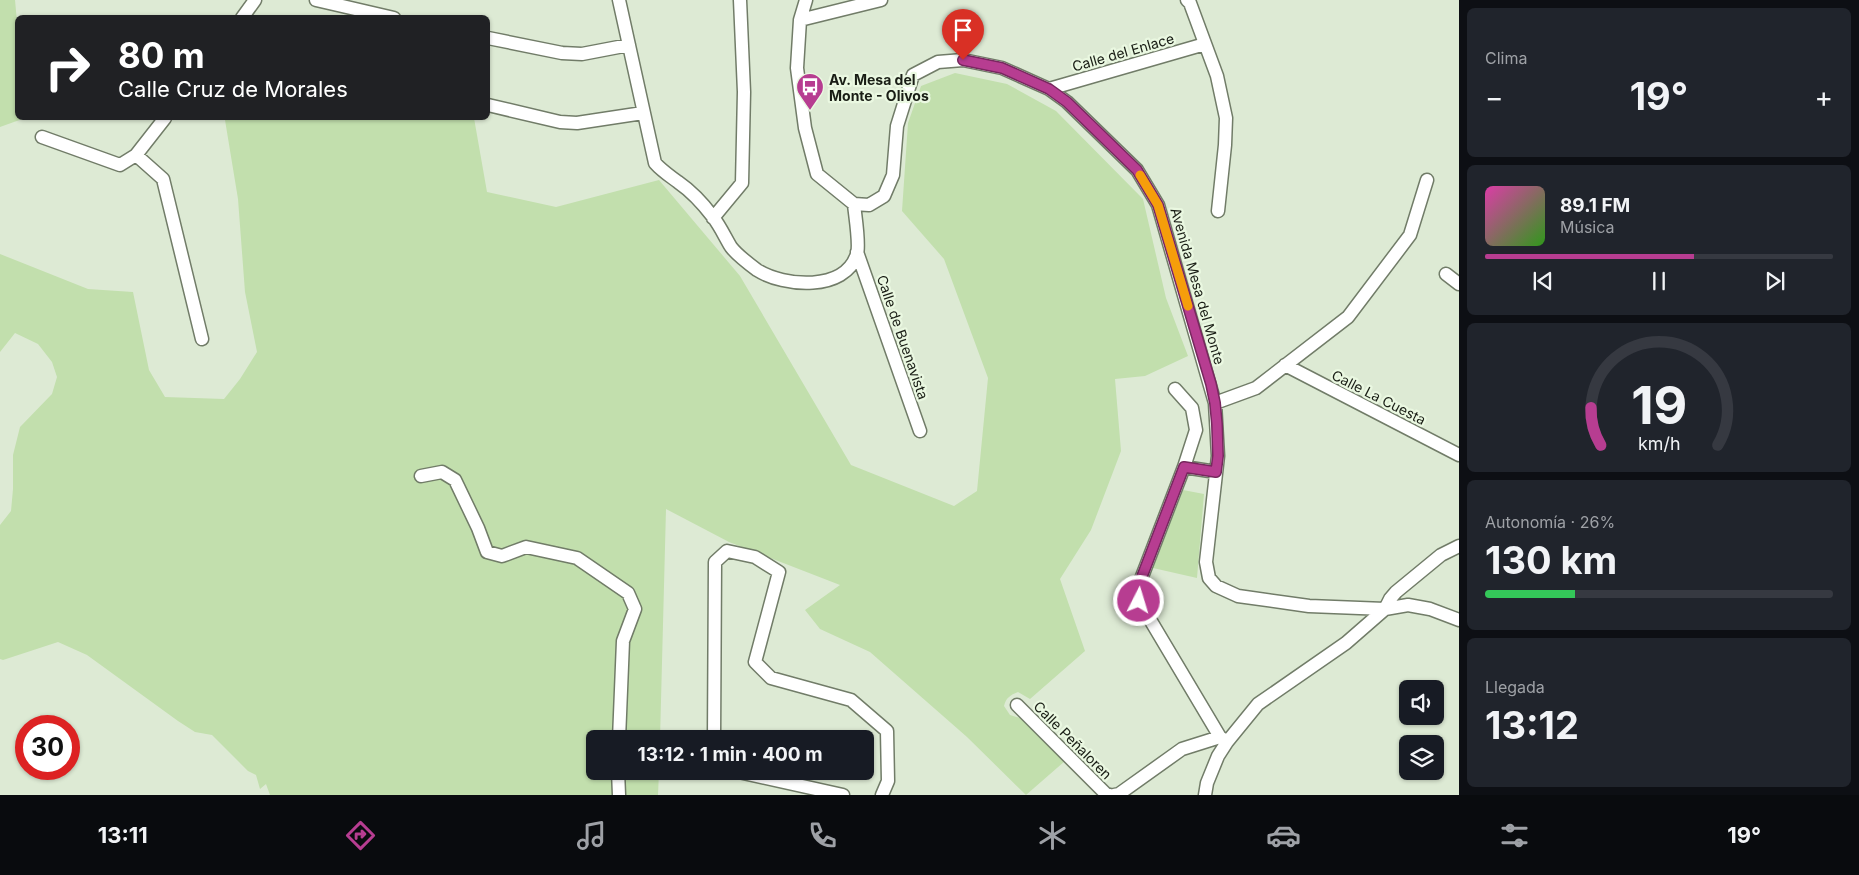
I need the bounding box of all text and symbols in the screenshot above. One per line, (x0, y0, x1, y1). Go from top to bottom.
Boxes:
pin (942, 9, 984, 60)
icon: arrive (949, 16, 977, 44)
street label: Calle del Enlace (1070, 29, 1176, 75)
text: 80 m (118, 34, 205, 76)
icon: right (35, 35, 100, 100)
text: Clima (1485, 48, 1527, 68)
place label: Av. Mesa del Monte - Olivos (829, 71, 929, 104)
bus stop icon: Av. Mesa del Monte - Olivos (795, 72, 825, 111)
text: 19° (1630, 73, 1688, 119)
text: Calle Cruz de Morales (118, 76, 348, 102)
text: − (1485, 80, 1504, 114)
text: + (1814, 80, 1833, 114)
text: 89.1 FM (1560, 194, 1630, 217)
street label: Avenida Mesa del Monte (1167, 206, 1229, 366)
text: Música (1560, 217, 1615, 237)
icon: previous (1529, 267, 1557, 295)
icon: pause (1645, 267, 1673, 295)
icon: next (1761, 267, 1789, 295)
street label: Calle de Buenavista (874, 273, 932, 401)
street label: Calle La Cuesta (1329, 366, 1429, 428)
text: 19 (1631, 374, 1687, 437)
text: km/h (1638, 433, 1680, 454)
text: Autonomía · 26% (1485, 512, 1615, 532)
text: 130 km (1485, 537, 1617, 583)
position arrow (1112, 574, 1164, 626)
text: Llegada (1485, 677, 1545, 697)
map controls (1399, 680, 1444, 780)
button: sound (1399, 680, 1444, 725)
street label: Calle Peñaloren (1030, 697, 1116, 783)
text: 13:12 (1485, 702, 1579, 748)
speed limit sign: 30 (15, 715, 80, 780)
button: layers (1399, 735, 1444, 780)
text: 13:12 · 1 min · 400 m (638, 743, 822, 766)
icon: directions (343, 818, 378, 853)
icon: music (574, 818, 609, 853)
icon: phone (805, 818, 840, 853)
icon: climate (1035, 818, 1070, 853)
icon: car (1266, 818, 1301, 853)
icon: filters (1497, 818, 1532, 853)
text: 13:11 (98, 822, 148, 848)
text: 19° (1727, 822, 1761, 848)

